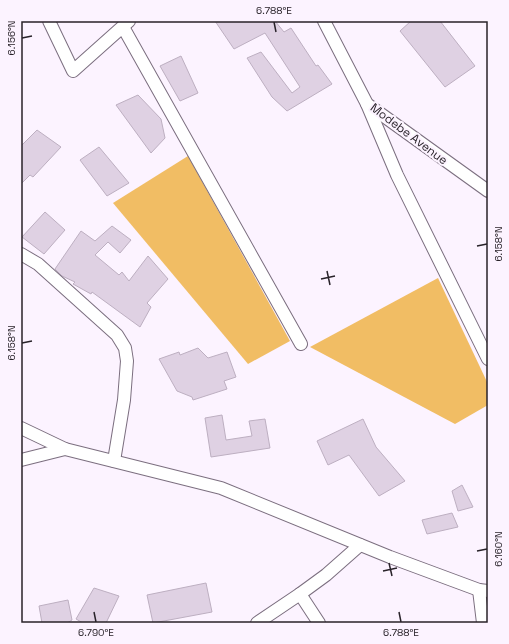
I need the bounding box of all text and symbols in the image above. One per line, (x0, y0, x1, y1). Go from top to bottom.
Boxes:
text: 6.788°E (256, 4, 292, 17)
text: 6.156°N (5, 21, 18, 55)
street label: Modebe Avenue (367, 100, 451, 168)
text: 6.158°N (492, 226, 505, 262)
text: 6.158°N (5, 325, 18, 361)
text: 6.160°N (492, 531, 505, 567)
text: 6.790°E (78, 626, 114, 639)
text: 6.788°E (383, 626, 419, 639)

